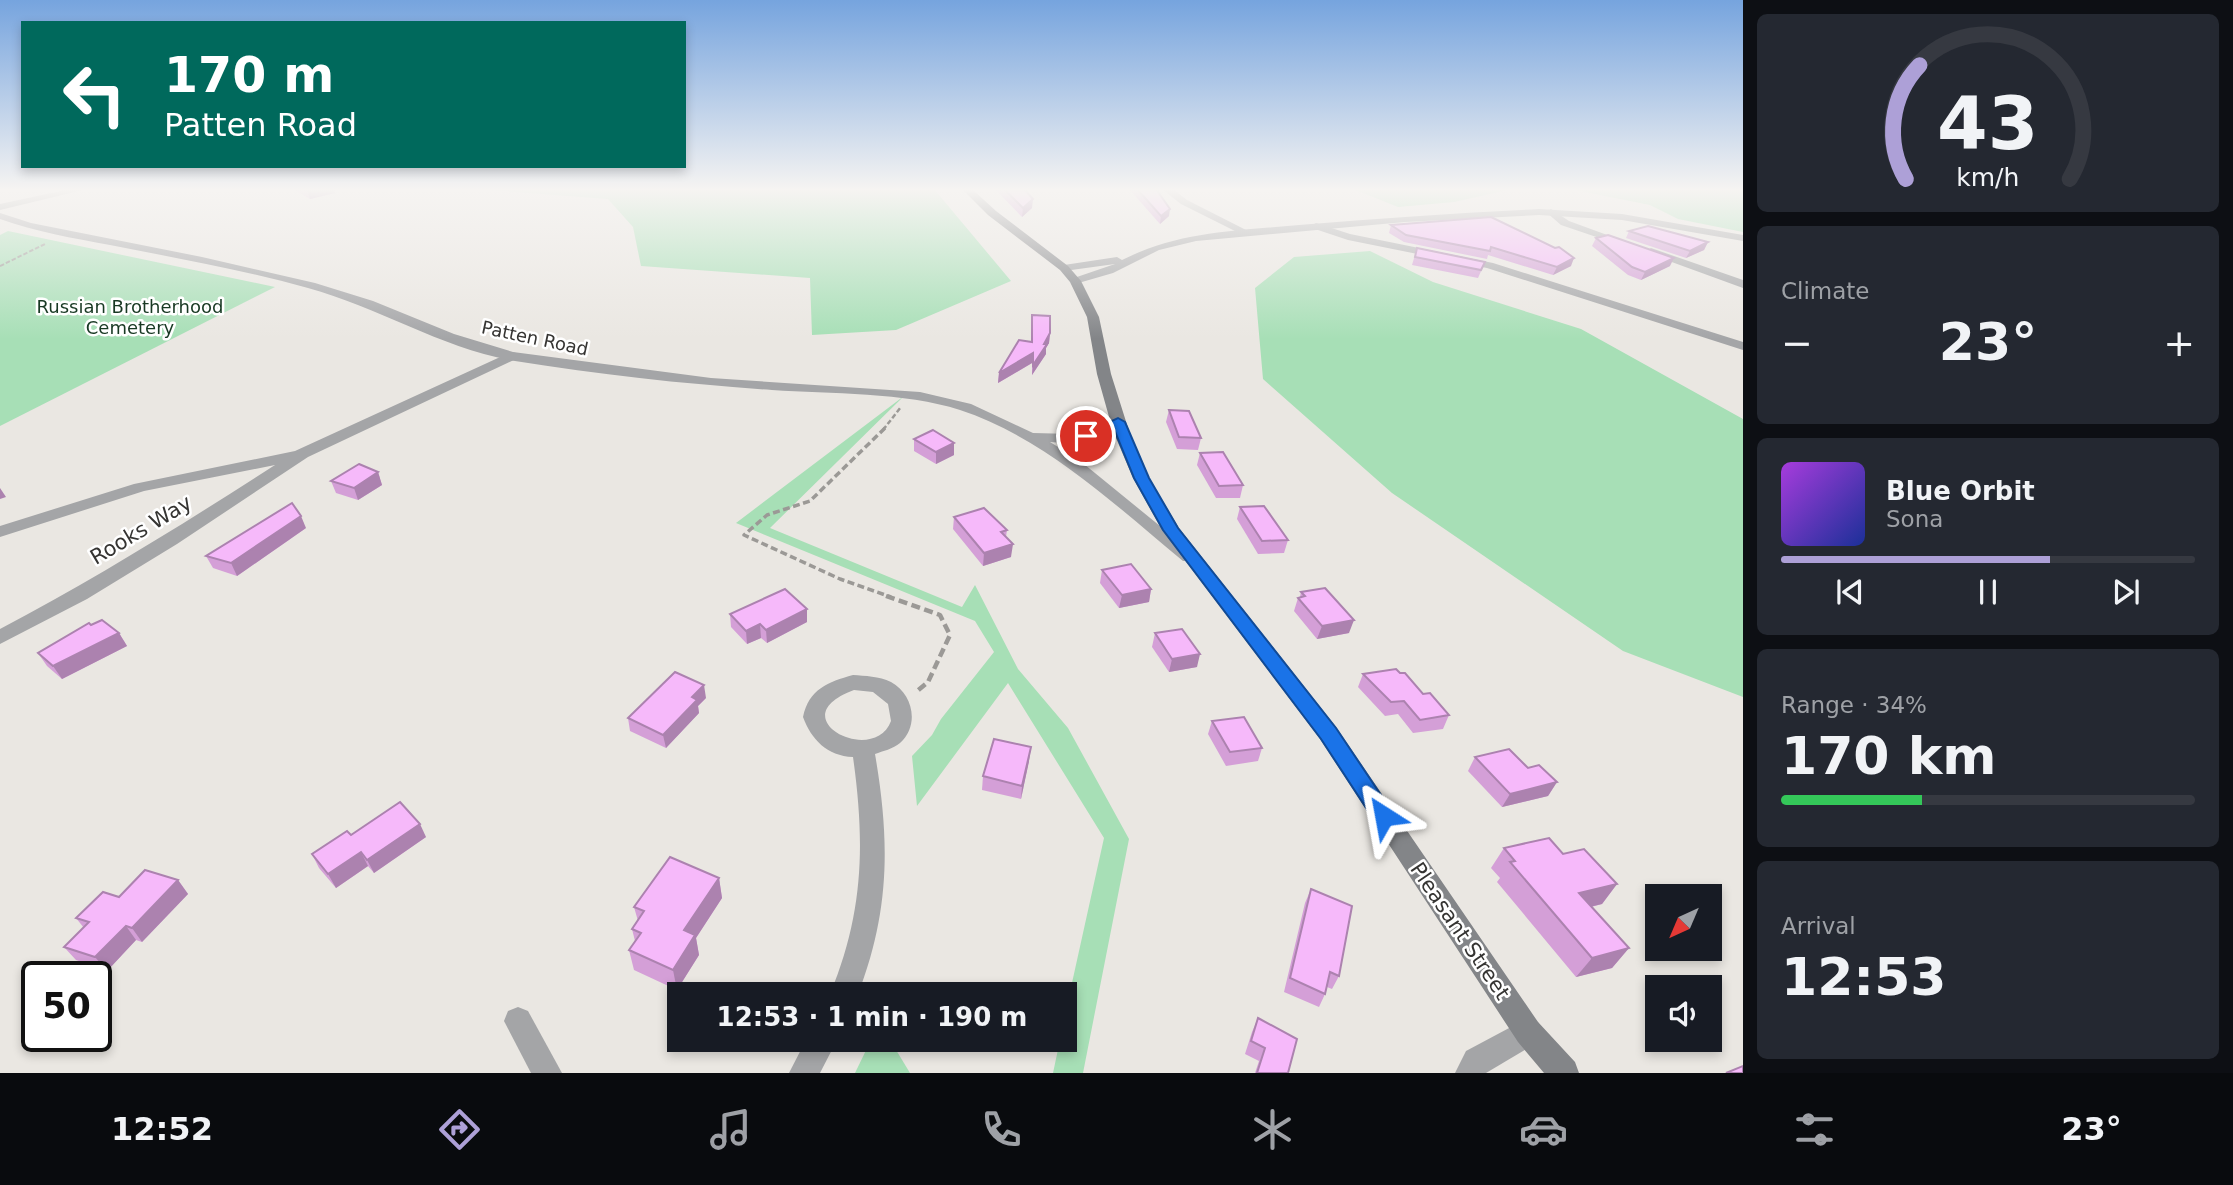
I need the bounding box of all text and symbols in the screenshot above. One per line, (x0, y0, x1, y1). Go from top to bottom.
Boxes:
text: 170 m (164, 47, 334, 104)
icon: left (49, 49, 140, 140)
text: 43 (1937, 81, 2039, 166)
text: Patten Road (164, 106, 357, 144)
text: km/h (1956, 163, 2020, 192)
text: Climate (1781, 278, 1870, 304)
park label: Russian Brotherhood Cemetery (37, 296, 223, 338)
text: 23° (1939, 312, 2037, 372)
street label: Patten Road (480, 316, 590, 360)
text: − (1781, 321, 1813, 365)
text: + (2163, 321, 2195, 365)
pin (1056, 406, 1116, 466)
icon: arrive (1067, 417, 1105, 455)
text: Blue Orbit (1886, 476, 2035, 506)
street label: Rooks Way (86, 490, 196, 570)
text: Sona (1886, 506, 1943, 532)
icon: previous (1831, 573, 1869, 611)
icon: pause (1969, 573, 2007, 611)
icon: next (2107, 573, 2145, 611)
text: Range · 34% (1781, 692, 1927, 718)
text: 170 km (1781, 726, 1996, 786)
position arrow (1347, 779, 1421, 853)
street label: Pleasant Street (1405, 858, 1515, 1004)
north arrow (1645, 884, 1722, 961)
map controls (1645, 884, 1722, 1052)
text: Arrival (1781, 913, 1856, 939)
text: 12:53 (1781, 947, 1947, 1007)
speed limit sign: 50 (21, 961, 112, 1052)
button: sound (1645, 975, 1722, 1052)
text: 12:53 · 1 min · 190 m (717, 1002, 1027, 1032)
icon: directions (435, 1105, 484, 1154)
icon: music (706, 1105, 755, 1154)
icon: phone (977, 1105, 1026, 1154)
icon: climate (1248, 1105, 1297, 1154)
icon: car (1519, 1105, 1568, 1154)
icon: filters (1790, 1105, 1839, 1154)
text: 12:52 (111, 1110, 213, 1148)
text: 23° (2061, 1110, 2122, 1148)

